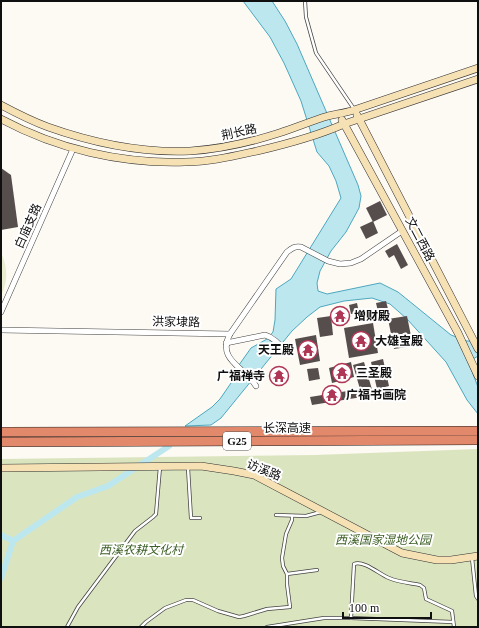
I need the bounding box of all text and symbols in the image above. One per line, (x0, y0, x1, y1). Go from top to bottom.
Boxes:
street label: 荆长路 (220, 121, 258, 143)
street label: 白庙支路 (12, 201, 44, 251)
street label: 文二西路 (403, 215, 437, 263)
temple icon: 增财殿 (329, 305, 351, 327)
place label: 增财殿 (354, 309, 390, 323)
street label: 洪家埭路 (152, 315, 200, 329)
temple icon: 大雄宝殿 (350, 330, 372, 352)
place label: 大雄宝殿 (375, 334, 423, 348)
temple icon: 天王殿 (297, 339, 319, 361)
place label: 天王殿 (258, 343, 294, 357)
temple icon: 三圣殿 (331, 362, 353, 384)
temple icon: 广福禅寺 (268, 365, 290, 387)
place label: 三圣殿 (356, 366, 392, 380)
place label: 广福禅寺 (217, 369, 265, 383)
temple icon: 广福书画院 (321, 384, 343, 406)
place label: 广福书画院 (346, 388, 406, 402)
street label: 长深高速 (263, 421, 311, 435)
road number: G25 (223, 432, 251, 450)
street label: 访溪路 (245, 457, 283, 483)
park label: 西溪国家湿地公园 (335, 533, 433, 547)
park label: 西溪农耕文化村 (99, 543, 185, 557)
scale bar (343, 594, 431, 620)
text: 100 m (349, 601, 380, 615)

